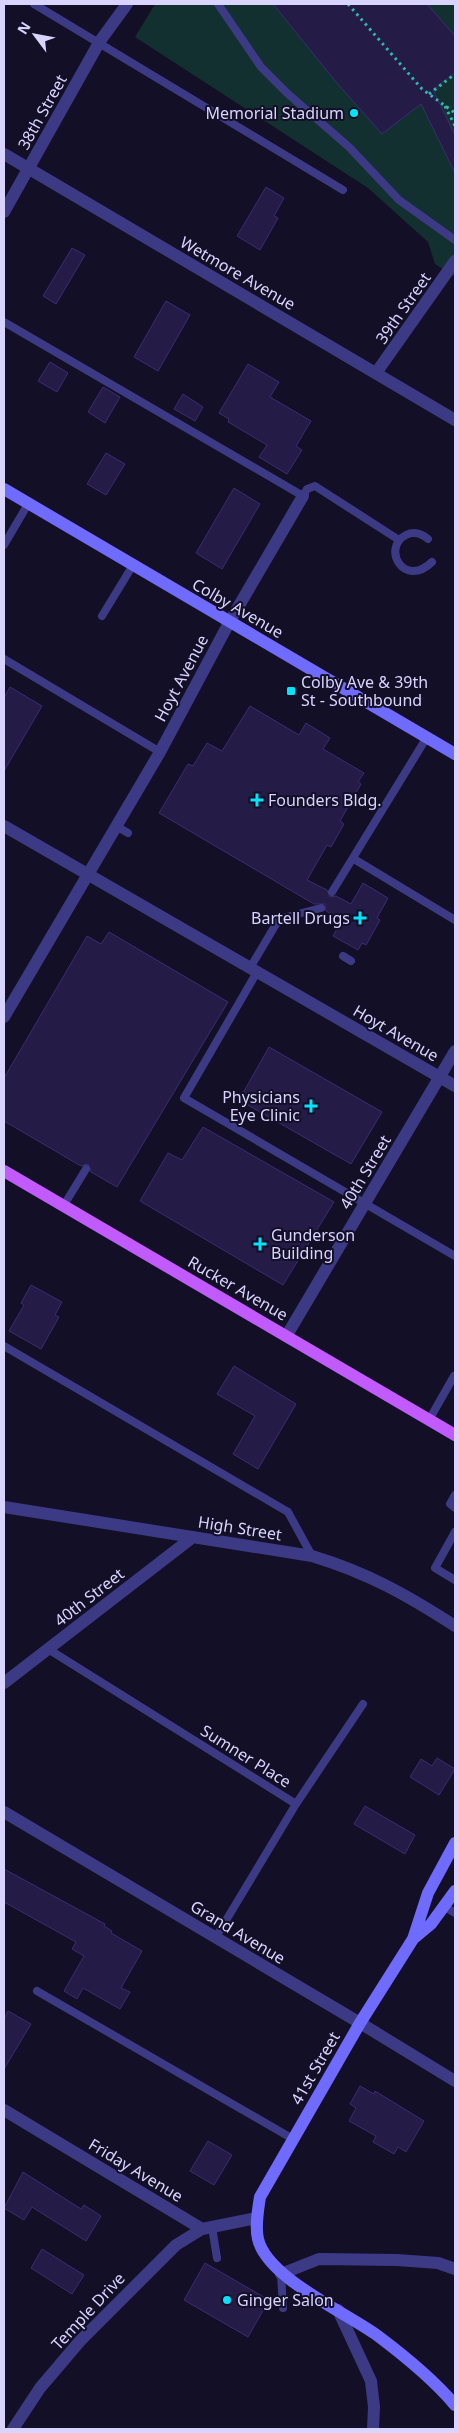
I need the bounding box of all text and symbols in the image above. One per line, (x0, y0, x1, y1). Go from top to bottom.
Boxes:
north arrow (10, 10, 60, 60)
text: N (12, 18, 35, 38)
street label: 38th Street (12, 70, 72, 154)
place label: Memorial Stadium (205, 102, 344, 124)
marker: Memorial Stadium (348, 107, 360, 119)
street label: Wetmore Avenue (176, 231, 300, 315)
street label: 39th Street (370, 268, 436, 348)
street label: Colby Avenue (188, 573, 288, 643)
street label: Hoyt Avenue (149, 631, 213, 725)
place label: Colby Ave & 39th St - Southbound (301, 671, 428, 711)
marker: Colby Ave & 39th St - Southbound (285, 685, 297, 697)
place label: Founders Bldg. (268, 789, 382, 811)
marker: Founders Bldg. (250, 793, 264, 807)
place label: Bartell Drugs (251, 907, 350, 929)
marker: Bartell Drugs (354, 912, 366, 924)
street label: Hoyt Avenue (349, 1000, 443, 1066)
place label: Physicians Eye Clinic (222, 1086, 300, 1126)
marker: Physicians Eye Clinic (304, 1099, 318, 1113)
street label: 40th Street (334, 1131, 396, 1213)
place label: Gunderson Building (271, 1224, 355, 1264)
marker: Gunderson Building (253, 1237, 267, 1251)
street label: Rucker Avenue (184, 1250, 292, 1326)
street label: High Street (197, 1511, 284, 1546)
street label: 40th Street (50, 1563, 129, 1631)
street label: Sumner Place (197, 1719, 295, 1793)
street label: Grand Avenue (186, 1895, 290, 1969)
street label: 41st Street (285, 2027, 345, 2108)
street label: Friday Avenue (85, 2133, 187, 2207)
street label: Temple Drive (46, 2267, 130, 2355)
place label: Ginger Salon (237, 2289, 334, 2311)
marker: Ginger Salon (221, 2294, 233, 2306)

